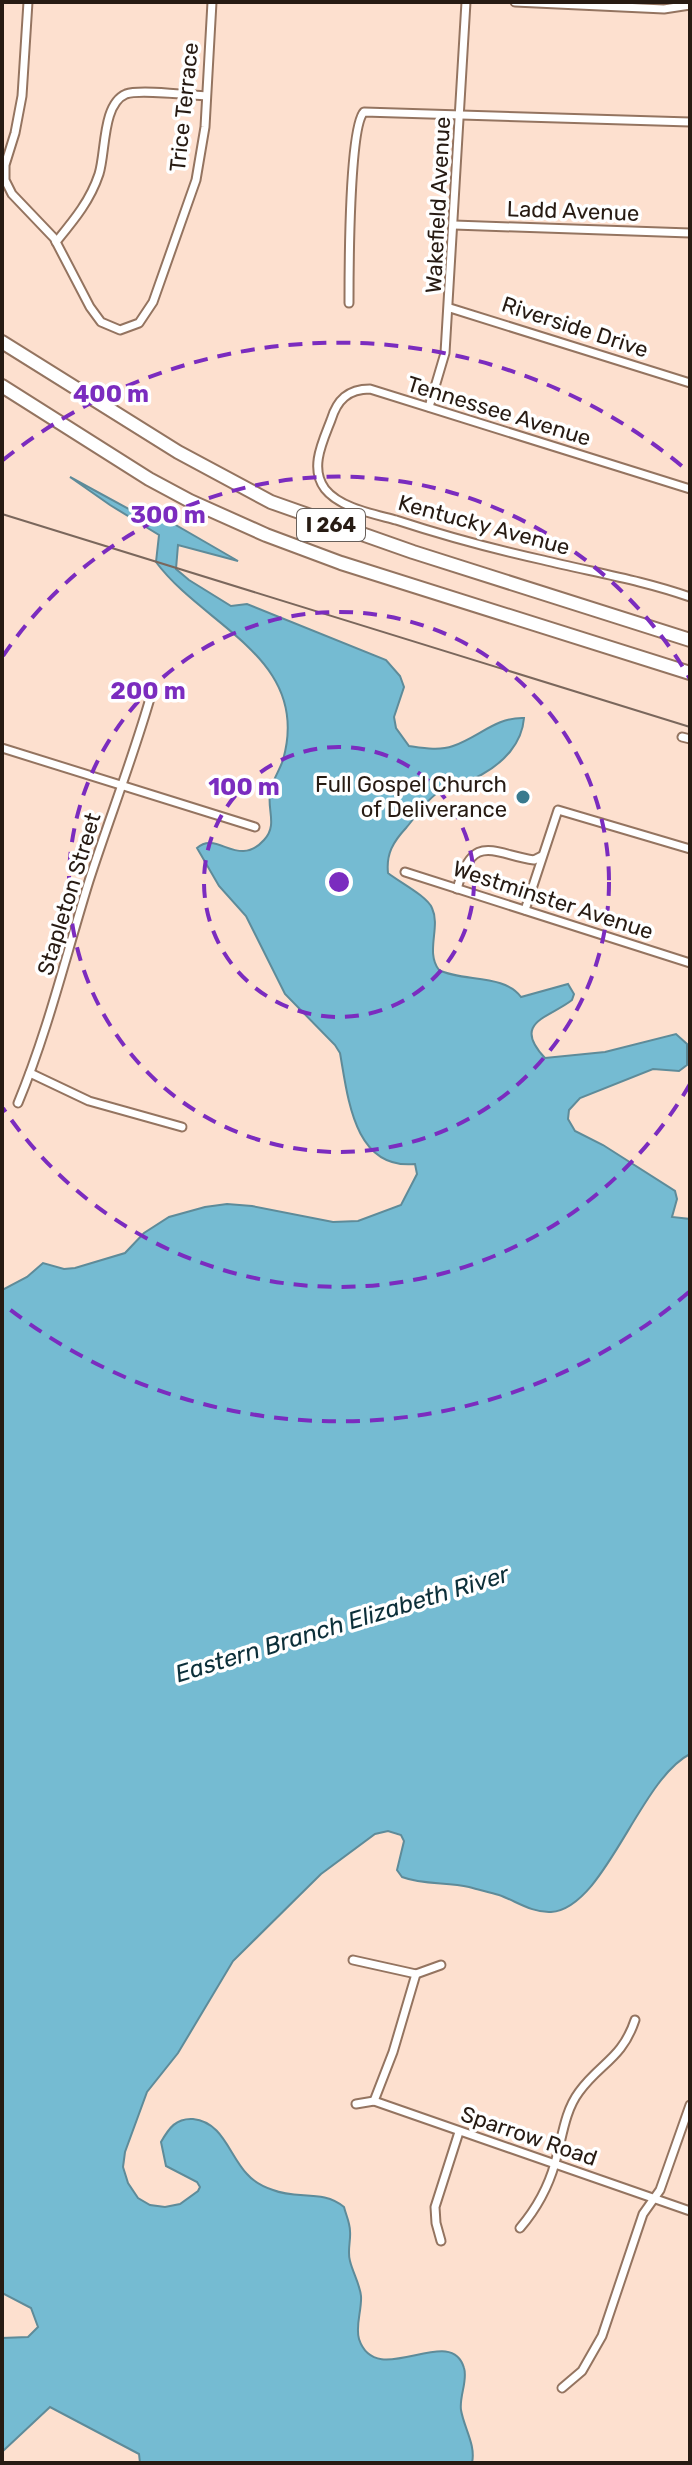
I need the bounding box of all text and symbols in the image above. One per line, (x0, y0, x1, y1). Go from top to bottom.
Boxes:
street label: Trice Terrace (164, 41, 204, 173)
street label: Wakefield Avenue (420, 116, 456, 294)
street label: Ladd Avenue (506, 195, 640, 227)
street label: Riverside Drive (498, 291, 652, 363)
street label: Tennessee Avenue (404, 370, 594, 452)
text: 400 m (73, 380, 149, 408)
street label: Kentucky Avenue (395, 489, 573, 561)
text: 300 m (130, 501, 206, 529)
road number: I 264 (297, 509, 365, 541)
text: 200 m (110, 677, 186, 705)
place label: Full Gospel Church of Deliverance (315, 771, 507, 823)
text: 100 m (208, 773, 280, 801)
marker: Full Gospel Church of Deliverance (514, 788, 532, 806)
street label: Stapleton Street (31, 809, 107, 979)
street label: Westminster Avenue (449, 855, 657, 945)
centre of rings (325, 868, 353, 896)
water label: Eastern Branch Elizabeth River (172, 1560, 513, 1688)
street label: Sparrow Road (457, 2100, 601, 2172)

